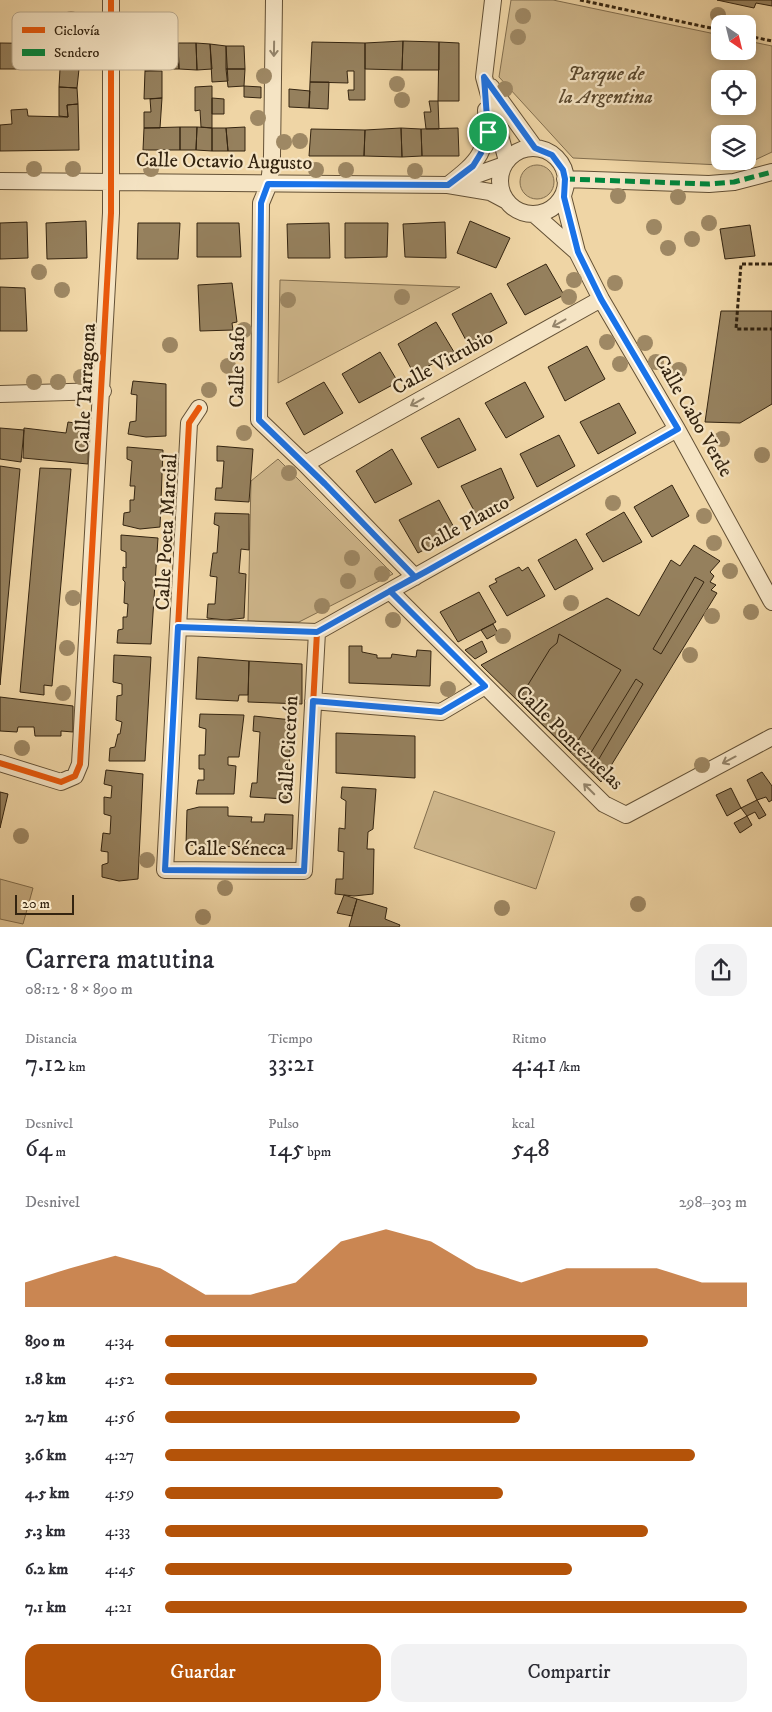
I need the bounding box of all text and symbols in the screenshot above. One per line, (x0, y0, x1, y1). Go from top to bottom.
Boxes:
legend (12, 12, 178, 70)
north arrow (711, 15, 756, 60)
map controls (711, 15, 756, 170)
text: Ciclovía (54, 22, 100, 40)
one-way arrow (269, 40, 278, 56)
text: Sendero (54, 44, 99, 62)
park label: Parque de la Argentina (558, 62, 653, 110)
button: locate (711, 70, 756, 115)
pin (467, 111, 509, 153)
icon: arrive (474, 118, 502, 146)
button: layers (711, 125, 756, 170)
street label: Calle Octavio Augusto (136, 148, 312, 176)
one-way arrow (552, 318, 566, 328)
street label: Calle Tarragona (70, 322, 102, 454)
street label: Calle Vitrubio (388, 325, 498, 401)
street label: Calle Safo (225, 326, 251, 408)
street label: Calle Cabo Verde (648, 350, 738, 482)
one-way arrow (410, 397, 424, 407)
street label: Calle Poeta Marcial (150, 453, 184, 611)
street label: Calle Plauto (416, 490, 514, 560)
street label: Calle Pontezuelas (510, 680, 628, 796)
street label: Calle Cicerón (274, 694, 304, 805)
one-way arrow (722, 755, 737, 765)
one-way arrow (583, 783, 595, 796)
street label: Calle Séneca (185, 837, 286, 862)
scale bar (15, 892, 74, 915)
text: 20 m (22, 895, 50, 913)
text: Carrera matutina (25, 942, 214, 977)
button: share (695, 944, 747, 996)
text: 08:12 · 8 × 890 m (25, 979, 133, 999)
text: Distancia (25, 1030, 77, 1048)
text: Tiempo (268, 1030, 313, 1048)
text: Ritmo (512, 1030, 546, 1048)
text: 7.12 (25, 1048, 65, 1079)
text: 33:21 (268, 1048, 315, 1079)
text: 4:41 (512, 1048, 556, 1079)
text: km (65, 1058, 86, 1076)
text: /km (556, 1058, 580, 1076)
text: Desnivel (25, 1115, 73, 1133)
text: Pulso (268, 1115, 299, 1133)
text: kcal (512, 1115, 535, 1133)
text: 64 (25, 1133, 52, 1164)
text: 145 (268, 1133, 304, 1164)
text: 548 (512, 1133, 550, 1164)
text: m (52, 1143, 66, 1161)
text: bpm (304, 1143, 331, 1161)
text: Desnivel (25, 1192, 80, 1212)
text: 298–303 m (679, 1192, 747, 1212)
text: 890 m (25, 1331, 65, 1351)
text: 4:34 (105, 1331, 134, 1351)
text: 1.8 km (25, 1369, 66, 1389)
text: 4:52 (105, 1369, 134, 1389)
text: 2.7 km (25, 1407, 68, 1427)
text: 4:56 (105, 1407, 135, 1427)
text: 3.6 km (25, 1445, 66, 1465)
text: 4:27 (105, 1445, 134, 1465)
text: 4.5 km (25, 1483, 70, 1503)
text: 4:59 (105, 1483, 134, 1503)
text: 5.3 km (25, 1521, 66, 1541)
text: 4:33 (105, 1521, 130, 1541)
text: 6.2 km (25, 1559, 68, 1579)
text: 4:45 (105, 1559, 135, 1579)
text: 7.1 km (25, 1597, 66, 1617)
text: 4:21 (105, 1597, 132, 1617)
button: Guardar (25, 1644, 381, 1702)
button: Compartir (391, 1644, 747, 1702)

